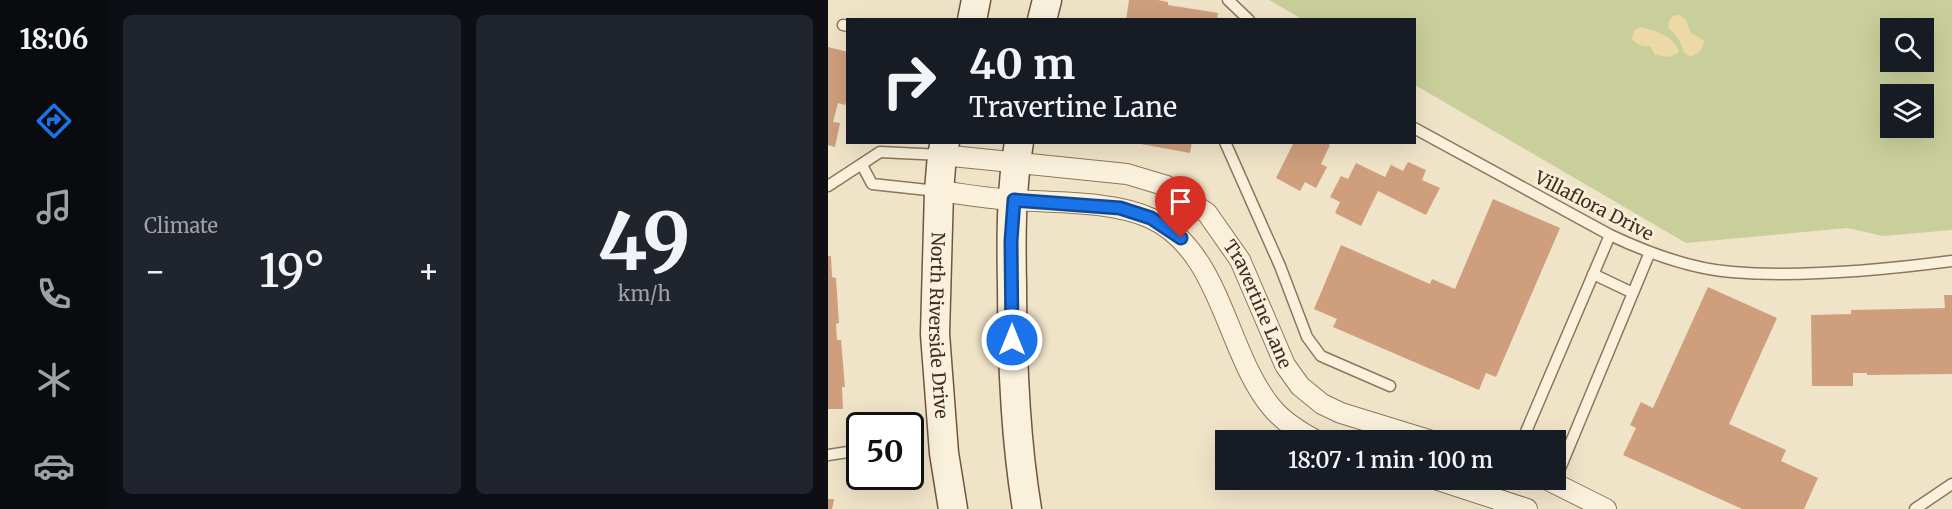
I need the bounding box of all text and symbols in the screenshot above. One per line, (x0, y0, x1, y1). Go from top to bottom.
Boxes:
map controls (1880, 18, 1934, 138)
button: search (1880, 18, 1934, 72)
text: 18:06 (20, 22, 88, 56)
text: 40 m (969, 38, 1075, 90)
icon: right (870, 42, 948, 120)
button: layers (1880, 84, 1934, 138)
text: Travertine Lane (969, 90, 1177, 124)
icon: directions (33, 100, 75, 142)
street label: Villaflora Drive (1530, 165, 1658, 245)
pin (1155, 176, 1206, 238)
icon: arrive (1164, 185, 1197, 218)
icon: music (33, 186, 75, 228)
text: 49 (598, 193, 691, 291)
text: Climate (144, 213, 218, 238)
street label: North Riverside Drive (924, 232, 953, 419)
street label: Travertine Lane (1218, 235, 1297, 372)
text: 19° (259, 243, 325, 299)
text: − (144, 251, 166, 292)
text: + (417, 251, 440, 292)
icon: phone (33, 273, 75, 315)
text: km/h (618, 281, 671, 306)
position arrow (980, 308, 1044, 372)
icon: climate (33, 359, 75, 401)
speed limit sign: 50 (846, 412, 924, 490)
icon: car (33, 445, 75, 487)
text: 18:07 · 1 min · 100 m (1288, 446, 1493, 474)

